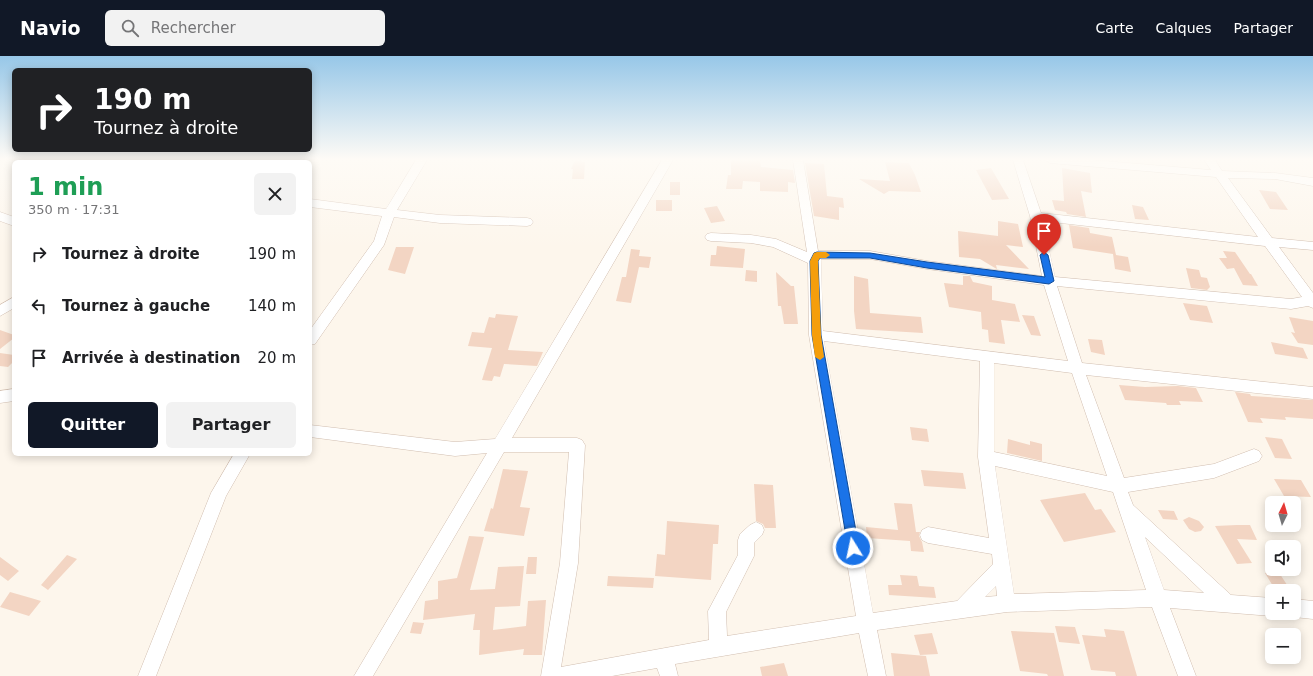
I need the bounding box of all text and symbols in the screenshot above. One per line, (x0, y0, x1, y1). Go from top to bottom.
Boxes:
search box (105, 10, 385, 46)
text: Navio (20, 17, 81, 39)
icon: search (119, 17, 141, 39)
text: Rechercher (151, 19, 236, 37)
text: Carte (1095, 20, 1134, 36)
text: Calques (1156, 20, 1212, 36)
text: Partager (1234, 20, 1293, 36)
text: 190 m (94, 83, 191, 116)
icon: right (28, 84, 80, 136)
text: Tournez à droite (94, 117, 238, 138)
text: 1 min (28, 173, 103, 201)
button: close (254, 173, 296, 215)
text: 350 m · 17:31 (28, 202, 119, 217)
pin (1027, 214, 1061, 255)
icon: arrive (1033, 220, 1055, 242)
icon: right (28, 243, 50, 265)
text: Tournez à droite (62, 245, 200, 263)
text: 190 m (248, 245, 296, 263)
icon: left (28, 295, 50, 317)
text: Tournez à gauche (62, 297, 210, 315)
text: 140 m (248, 297, 296, 315)
icon: arrive (28, 347, 50, 369)
text: Arrivée à destination (62, 349, 240, 367)
text: 20 m (258, 349, 296, 367)
button: Quitter (28, 402, 158, 448)
button: Partager (166, 402, 296, 448)
north arrow (1265, 496, 1301, 532)
map controls (1265, 496, 1301, 664)
position arrow (832, 527, 874, 569)
button: sound (1265, 540, 1301, 576)
button: + (1265, 584, 1301, 620)
button: − (1265, 628, 1301, 664)

